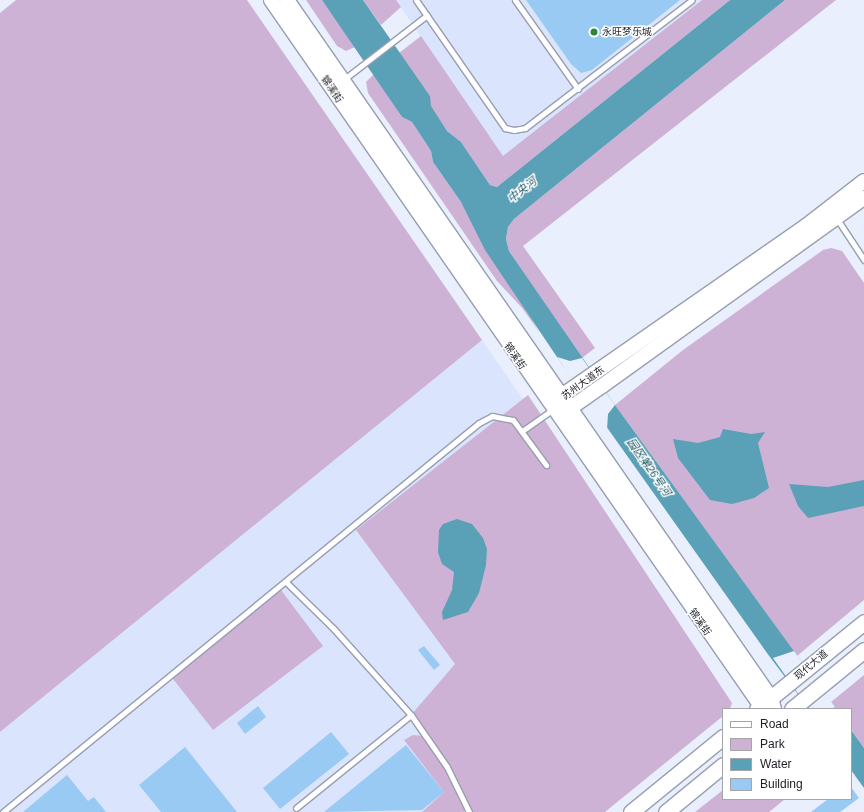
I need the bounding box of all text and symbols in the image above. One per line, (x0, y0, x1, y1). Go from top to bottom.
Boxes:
place label: 永旺梦乐城 (602, 26, 652, 38)
marker: 永旺梦乐城 (589, 27, 599, 37)
street label: 锦溪街 (319, 73, 345, 105)
water label: 中央河 (505, 175, 539, 205)
street label: 锦溪街 (501, 340, 529, 372)
street label: 苏州大道东 (559, 363, 607, 403)
water label: 园区第26号河 (624, 436, 674, 498)
street label: 锦溪街 (686, 606, 714, 638)
street label: 现代大道 (792, 648, 830, 682)
legend (722, 708, 852, 800)
text: Road (760, 717, 789, 731)
text: Park (760, 737, 785, 751)
text: Water (760, 757, 792, 771)
text: Building (760, 777, 803, 791)

